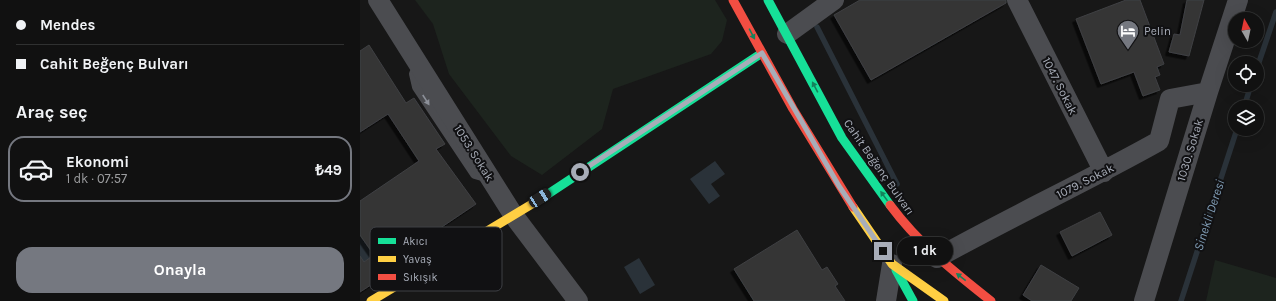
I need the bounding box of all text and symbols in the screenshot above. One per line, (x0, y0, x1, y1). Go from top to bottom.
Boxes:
north arrow (1228, 12, 1264, 48)
map controls (1228, 12, 1264, 136)
text: Mendes (40, 16, 96, 34)
hotel icon: Pelin (1115, 18, 1141, 51)
place label: Pelin (1144, 24, 1171, 38)
one-way arrow (748, 29, 755, 40)
text: Cahit Beğenç Bulvarı (40, 55, 189, 73)
street label: 1047. Sokak (1040, 55, 1080, 117)
button: locate (1228, 56, 1264, 92)
one-way arrow (812, 81, 818, 92)
one-way arrow (422, 95, 430, 105)
button: layers (1228, 100, 1264, 136)
text: Araç seç (16, 101, 88, 123)
street label: Cahit Beğenç Bulvarı (841, 116, 917, 218)
street label: 1030. Sokak (1174, 117, 1206, 183)
street label: 1053. Sokak (451, 122, 497, 184)
icon: car (18, 151, 54, 187)
text: Ekonomi (66, 153, 129, 171)
street label: 1079. Sokak (1054, 160, 1116, 201)
text: ₺49 (315, 161, 342, 179)
route start (571, 163, 589, 181)
text: 1 dk · 07:57 (66, 171, 127, 186)
water label: Sinekli Deresi (1190, 177, 1228, 252)
car (527, 186, 553, 210)
one-way arrow (880, 191, 888, 202)
legend (370, 227, 502, 291)
text: Akıcı (403, 235, 428, 248)
callout: 1 dk (897, 237, 953, 265)
route end (874, 242, 892, 260)
text: 1 dk (913, 243, 937, 258)
button: Onayla (16, 247, 344, 293)
text: Yavaş (403, 253, 432, 266)
text: Sıkışık (403, 271, 438, 284)
one-way arrow (955, 272, 966, 281)

